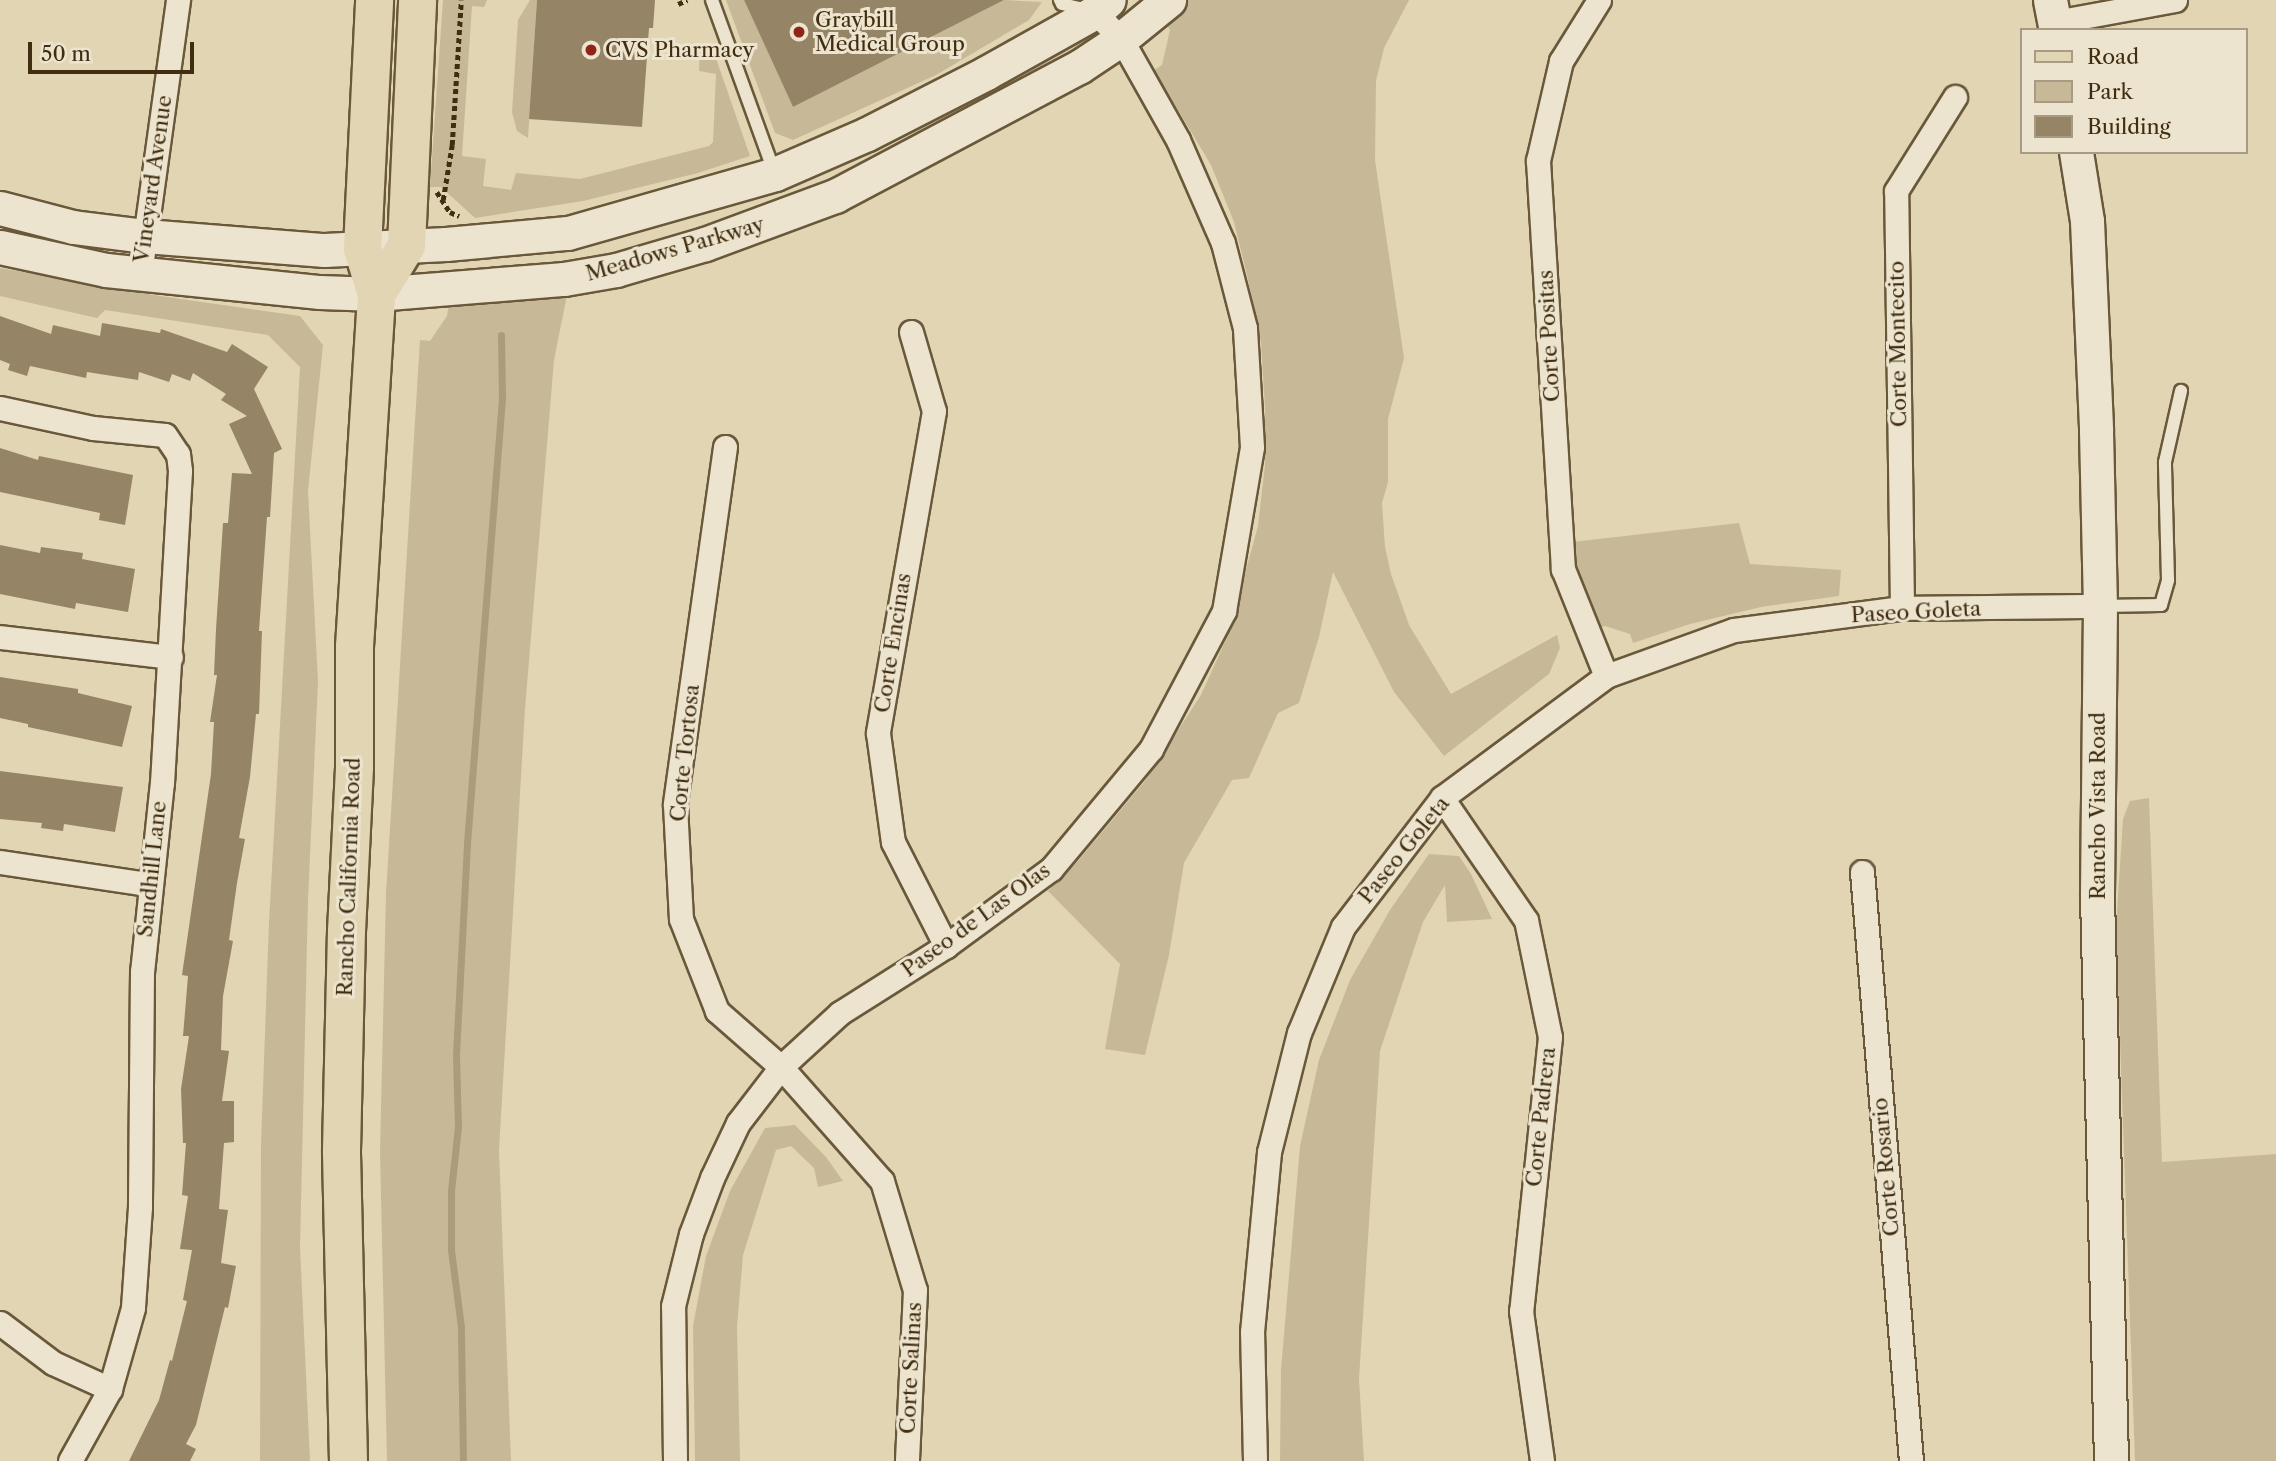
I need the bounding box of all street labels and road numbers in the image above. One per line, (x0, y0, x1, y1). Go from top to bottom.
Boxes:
street label: Vineyard Avenue (129, 93, 177, 265)
street label: Meadows Parkway (583, 211, 767, 287)
street label: Corte Montecito (1884, 261, 1912, 427)
street label: Corte Positas (1533, 269, 1565, 403)
street label: Corte Encinas (870, 571, 916, 715)
street label: Paseo Goleta (1850, 596, 1982, 628)
street label: Corte Tortosa (665, 683, 705, 823)
street label: Rancho Vista Road (2085, 712, 2111, 900)
street label: Rancho California Road (332, 757, 366, 997)
street label: Paseo Goleta (1353, 791, 1455, 909)
street label: Sandhill Lane (132, 800, 172, 938)
street label: Paseo de Las Olas (897, 858, 1055, 982)
street label: Corte Padrera (1521, 1046, 1561, 1188)
street label: Corte Rosario (1867, 1097, 1905, 1237)
street label: Corte Salinas (895, 1301, 927, 1435)

